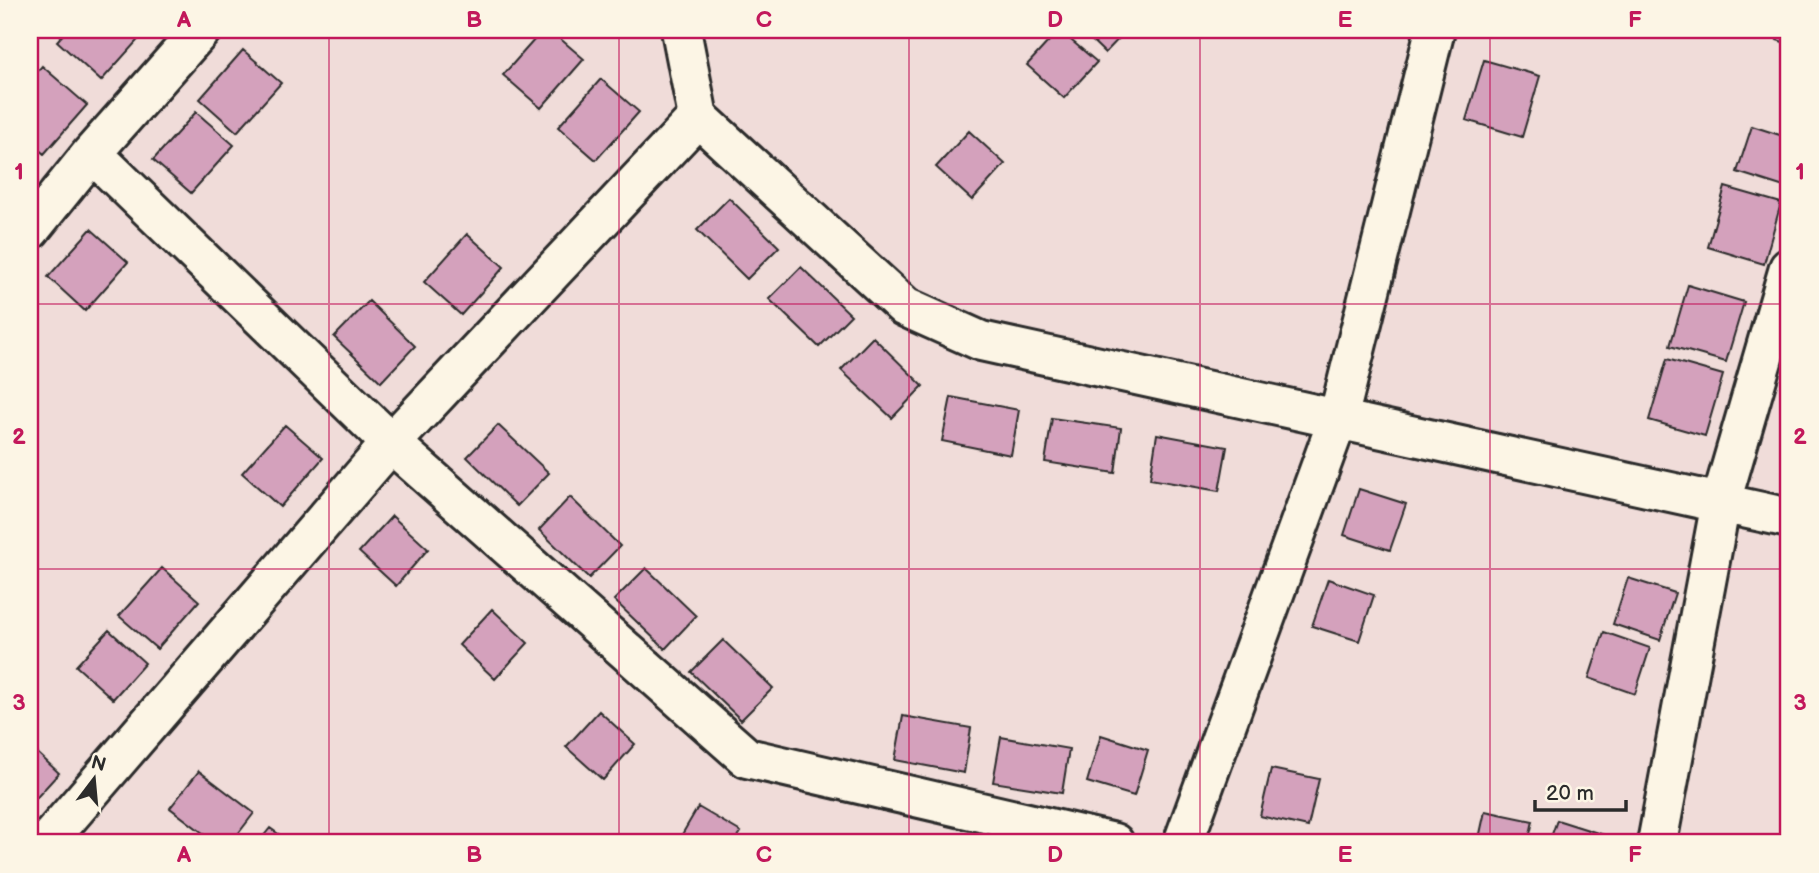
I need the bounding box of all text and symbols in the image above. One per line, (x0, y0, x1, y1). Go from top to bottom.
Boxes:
text: A (176, 6, 192, 34)
text: B (466, 6, 482, 34)
text: C (756, 6, 772, 34)
text: D (1047, 6, 1063, 34)
text: E (1338, 6, 1353, 34)
text: F (1628, 6, 1642, 34)
text: 1 (14, 158, 24, 186)
text: 1 (1795, 158, 1805, 186)
text: 2 (12, 423, 26, 451)
text: 2 (1793, 423, 1807, 451)
text: 3 (12, 689, 26, 717)
text: 3 (1793, 689, 1807, 717)
north arrow (60, 744, 130, 814)
text: N (88, 751, 108, 777)
scale bar (1535, 768, 1626, 812)
text: 20 m (1546, 781, 1594, 806)
text: A (176, 841, 192, 869)
text: B (466, 841, 482, 869)
text: C (756, 841, 772, 869)
text: D (1047, 841, 1063, 869)
text: E (1338, 841, 1353, 869)
text: F (1628, 841, 1642, 869)

